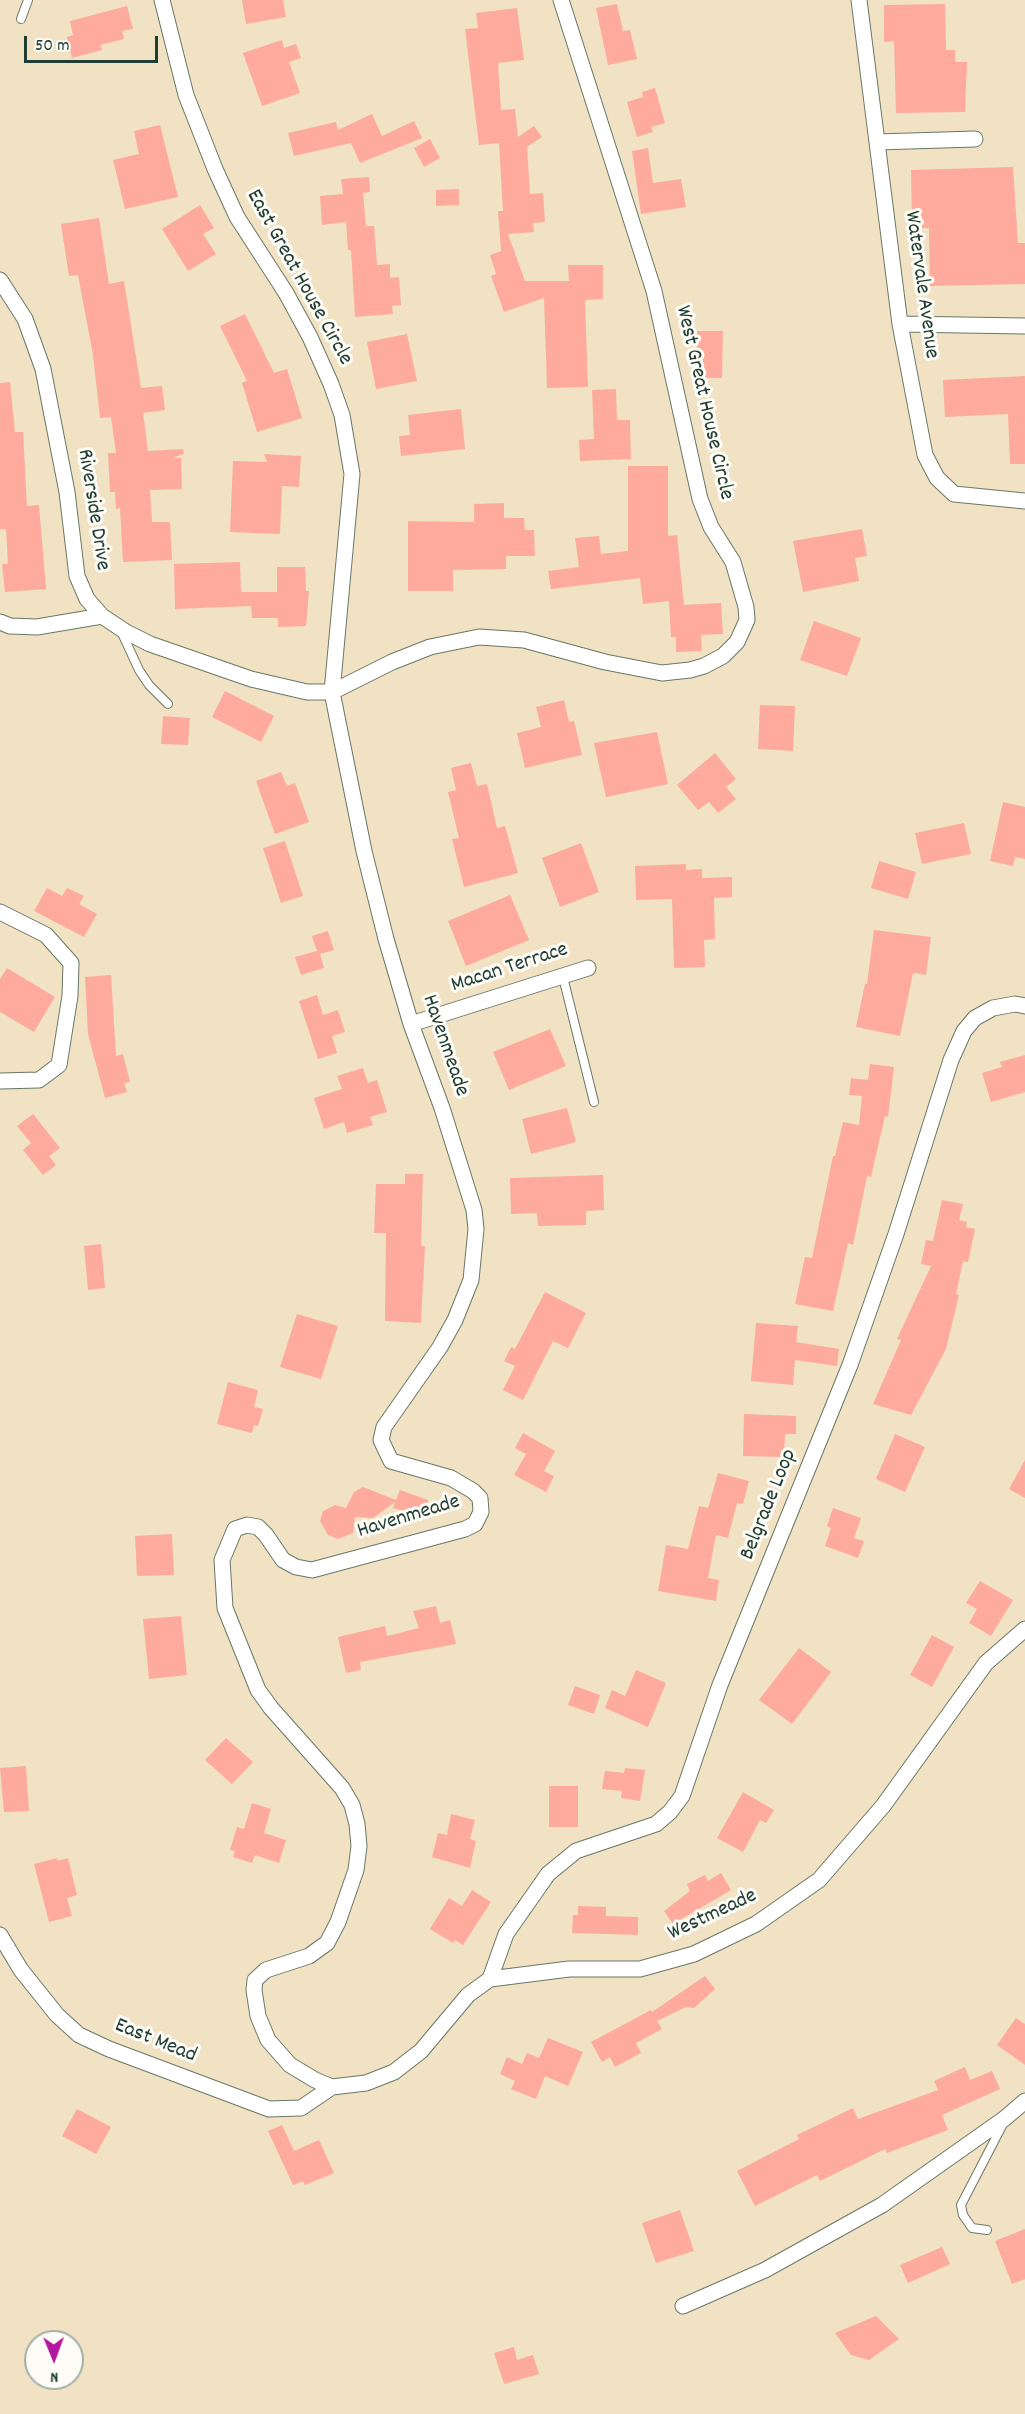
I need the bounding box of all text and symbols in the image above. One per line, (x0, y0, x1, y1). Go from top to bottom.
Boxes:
scale bar (27, 24, 160, 62)
text: 50 m (35, 34, 70, 59)
street label: East Great House Circle (239, 186, 357, 370)
street label: Watervale Avenue (897, 210, 943, 360)
street label: West Great House Circle (668, 303, 738, 503)
street label: Riverside Drive (69, 447, 115, 573)
street label: Macan Terrace (448, 938, 572, 1000)
street label: Havenmeade (414, 992, 474, 1100)
street label: Belgrade Loop (736, 1446, 804, 1564)
street label: Havenmeade (355, 1490, 463, 1546)
street label: Westmeade (664, 1884, 762, 1948)
street label: East Mead (110, 2014, 200, 2070)
north arrow (24, 2330, 84, 2390)
text: N (50, 2365, 58, 2388)

